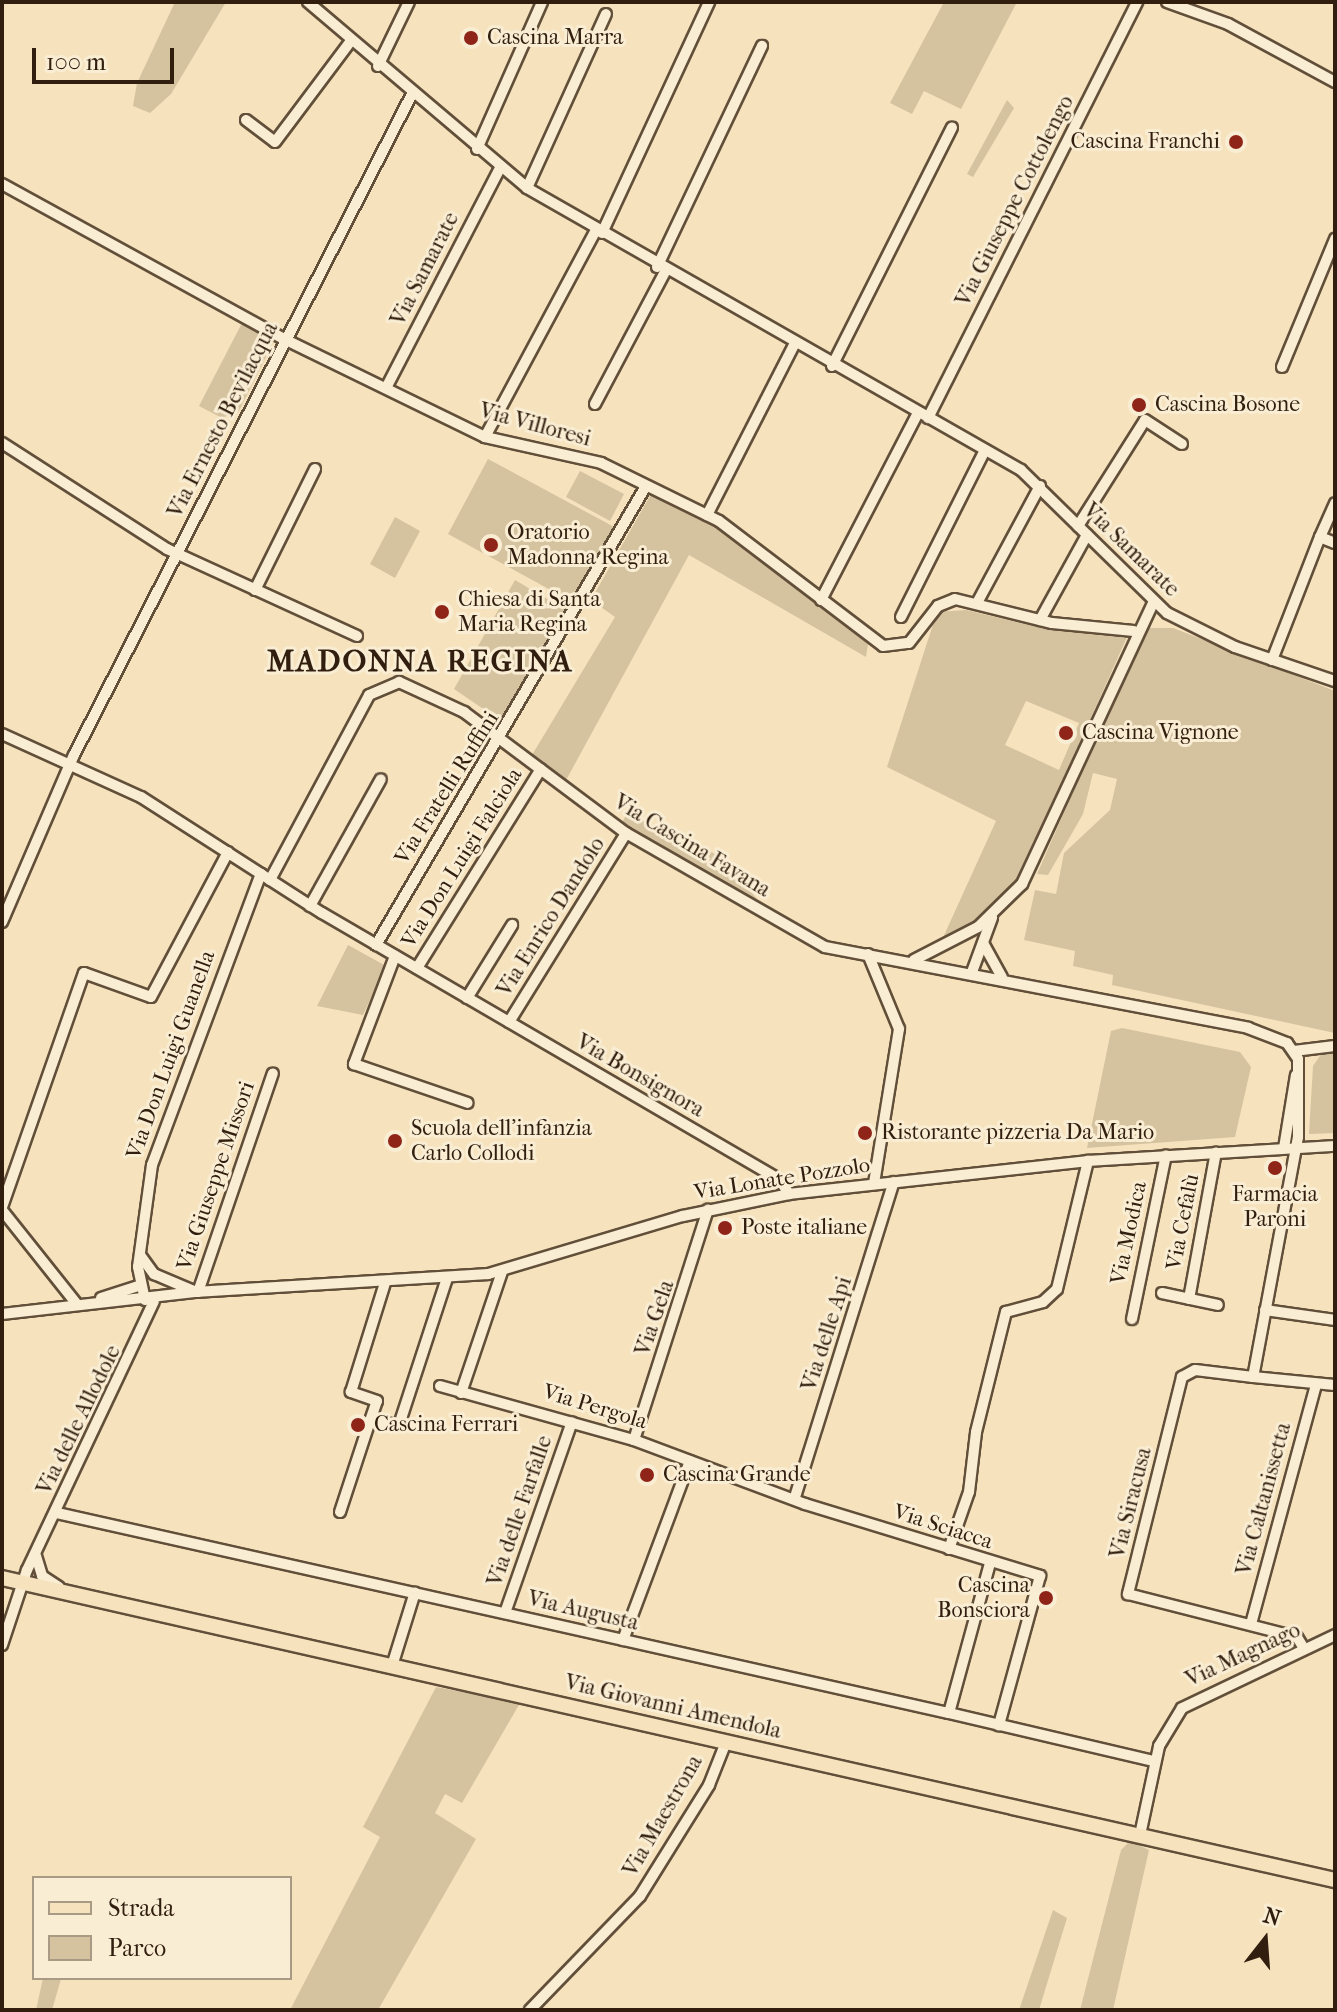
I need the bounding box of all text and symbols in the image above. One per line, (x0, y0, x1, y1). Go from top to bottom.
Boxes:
place label: Cascina Marra (487, 25, 623, 51)
marker: Cascina Marra (462, 29, 480, 47)
scale bar (36, 32, 178, 82)
text: 100 m (46, 48, 106, 76)
street label: Via Giuseppe Cottolengo (950, 91, 1080, 311)
place label: Cascina Franchi (1071, 129, 1220, 155)
marker: Cascina Franchi (1227, 133, 1245, 151)
street label: Via Samarate (385, 208, 465, 330)
street label: Via Ernesto Bevilacqua (162, 318, 284, 522)
place label: Cascina Bosone (1155, 392, 1300, 418)
marker: Cascina Bosone (1130, 396, 1148, 414)
street label: Via Villoresi (476, 397, 594, 453)
street label: Via Samarate (1077, 497, 1185, 603)
place label: Oratorio Madonna Regina (507, 519, 669, 570)
marker: Oratorio Madonna Regina (482, 536, 500, 554)
place label: Chiesa di Santa Maria Regina (458, 586, 601, 638)
marker: Chiesa di Santa Maria Regina (433, 603, 451, 621)
district label: MADONNA REGINA (267, 644, 573, 680)
street label: Via Fratelli Ruffini (389, 707, 505, 869)
place label: Cascina Vignone (1082, 720, 1239, 746)
marker: Cascina Vignone (1057, 724, 1075, 742)
street label: Via Don Luigi Falciola (396, 763, 528, 953)
street label: Via Cascina Favana (609, 789, 775, 903)
street label: Via Enrico Dandolo (491, 832, 611, 1002)
street label: Via Don Luigi Guanella (121, 947, 221, 1163)
street label: Via Bonsignora (571, 1029, 709, 1123)
street label: Via Giuseppe Missori (171, 1078, 261, 1274)
place label: Scuola dell'infanzia Carlo Collodi (411, 1115, 592, 1166)
place label: Ristorante pizzeria Da Mario (881, 1120, 1154, 1146)
marker: Ristorante pizzeria Da Mario (856, 1124, 874, 1142)
marker: Scuola dell'infanzia Carlo Collodi (386, 1132, 404, 1150)
street label: Via Lonate Pozzolo (692, 1152, 872, 1206)
marker: Farmacia Paroni (1266, 1159, 1284, 1177)
street label: Via Cefalù (1161, 1172, 1205, 1272)
street label: Via Modica (1105, 1179, 1153, 1287)
place label: Farmacia Paroni (1232, 1181, 1318, 1232)
place label: Poste italiane (741, 1215, 867, 1241)
marker: Poste italiane (716, 1219, 734, 1237)
street label: Via delle Api (796, 1274, 858, 1394)
street label: Via Gela (630, 1277, 680, 1359)
street label: Via delle Allodole (31, 1341, 127, 1499)
street label: Via Pergola (540, 1379, 650, 1435)
place label: Cascina Ferrari (374, 1412, 518, 1438)
marker: Cascina Ferrari (349, 1416, 367, 1434)
street label: Via Caltanissetta (1231, 1420, 1297, 1578)
street label: Via delle Farfalle (482, 1432, 558, 1590)
street label: Via Siracusa (1104, 1445, 1158, 1561)
place label: Cascina Grande (663, 1462, 811, 1488)
marker: Cascina Grande (638, 1466, 656, 1484)
street label: Via Sciacca (890, 1499, 996, 1555)
place label: Cascina Bonsciora (937, 1572, 1030, 1624)
street label: Via Augusta (525, 1585, 641, 1637)
marker: Cascina Bonsciora (1037, 1589, 1055, 1607)
street label: Via Magnago (1181, 1617, 1305, 1693)
street label: Via Giovanni Amendola (562, 1669, 784, 1745)
street label: Via Maestrona (618, 1751, 708, 1881)
legend (32, 1876, 292, 1980)
text: Strada (108, 1894, 174, 1922)
north arrow (1225, 1900, 1305, 1980)
text: N (1260, 1902, 1284, 1932)
text: Parco (108, 1934, 166, 1962)

